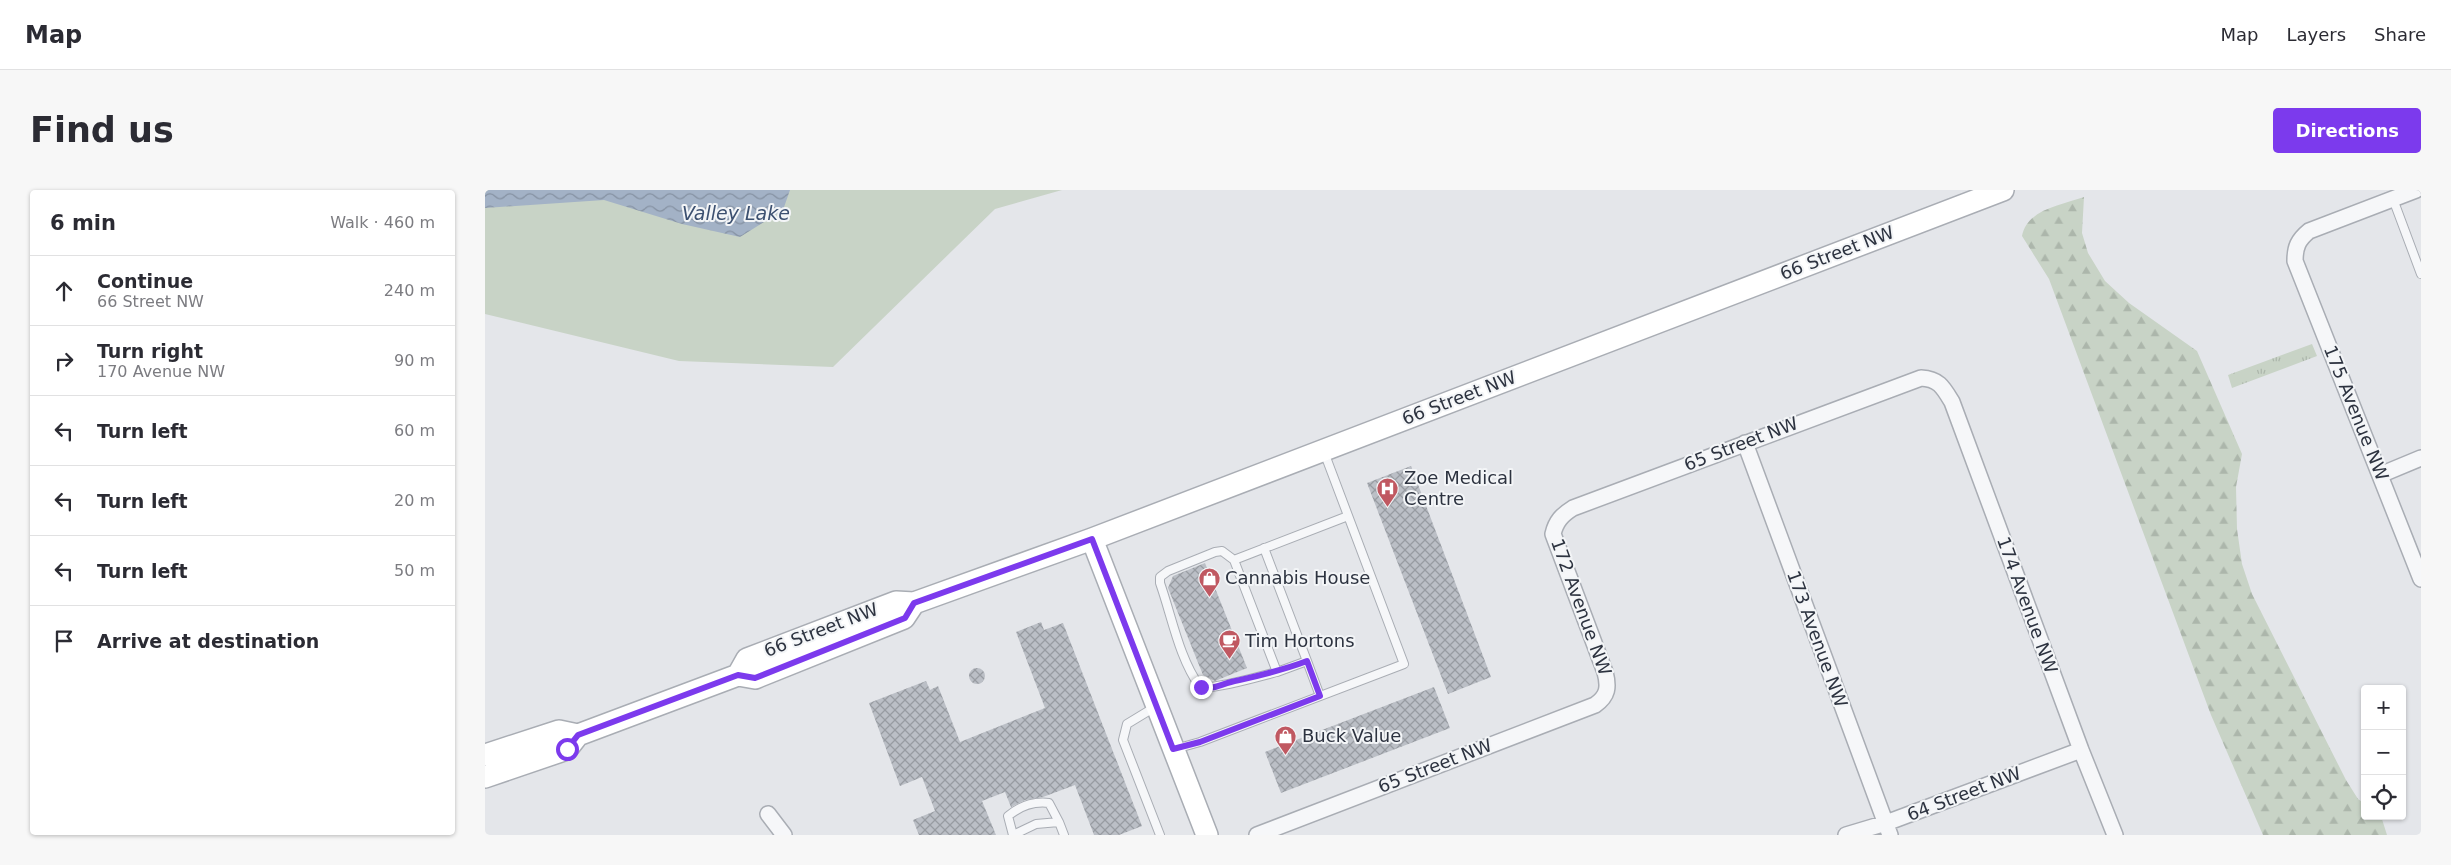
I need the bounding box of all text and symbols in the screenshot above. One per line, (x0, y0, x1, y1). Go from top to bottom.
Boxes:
text: Map (25, 21, 82, 49)
text: Map (2220, 24, 2258, 45)
text: Layers (2286, 24, 2346, 45)
text: Share (2374, 24, 2426, 45)
button: Directions (2273, 108, 2421, 153)
text: Find us (30, 110, 174, 150)
water label: Valley Lake (682, 202, 790, 224)
text: 6 min (50, 211, 116, 235)
text: Walk · 460 m (330, 213, 435, 232)
street label: 66 Street NW (1777, 221, 1897, 284)
text: Continue (97, 270, 193, 292)
icon: ahead (50, 277, 78, 305)
text: 240 m (384, 281, 435, 300)
text: 66 Street NW (97, 292, 204, 311)
text: Turn right (97, 340, 203, 362)
street label: 175 Avenue NW (2320, 342, 2393, 484)
icon: right (50, 347, 78, 375)
text: 90 m (394, 351, 435, 370)
text: 170 Avenue NW (97, 362, 225, 381)
street label: 66 Street NW (1399, 366, 1519, 429)
street label: 65 Street NW (1681, 412, 1801, 475)
icon: left (50, 417, 78, 445)
text: Turn left (97, 420, 188, 442)
text: 60 m (394, 421, 435, 440)
place label: Zoe Medical Centre (1404, 467, 1513, 509)
hospital icon: Zoe Medical Centre (1376, 476, 1400, 507)
icon: left (50, 487, 78, 515)
text: Turn left (97, 490, 188, 512)
text: 20 m (394, 491, 435, 510)
street label: 174 Avenue NW (1993, 534, 2062, 676)
street label: 172 Avenue NW (1547, 536, 1616, 678)
icon: left (50, 557, 78, 585)
text: Turn left (97, 560, 188, 582)
text: 50 m (394, 561, 435, 580)
shop icon: Cannabis House (1197, 566, 1221, 597)
place label: Cannabis House (1225, 567, 1370, 588)
street label: 173 Avenue NW (1783, 568, 1852, 710)
street label: 66 Street NW (761, 598, 881, 661)
icon: arrive (50, 627, 78, 655)
cafe icon: Tim Hortons (1217, 629, 1241, 660)
text: Arrive at destination (97, 630, 319, 652)
place label: Tim Hortons (1244, 630, 1355, 651)
route end (1190, 676, 1213, 699)
map controls (2361, 685, 2406, 820)
button: + (2361, 685, 2406, 730)
shop icon: Buck Value (1274, 724, 1298, 755)
place label: Buck Value (1302, 725, 1401, 746)
button: − (2361, 730, 2406, 775)
street label: 65 Street NW (1375, 734, 1495, 797)
route start (556, 738, 579, 761)
street label: 64 Street NW (1904, 762, 2024, 825)
button: locate (2361, 775, 2406, 820)

